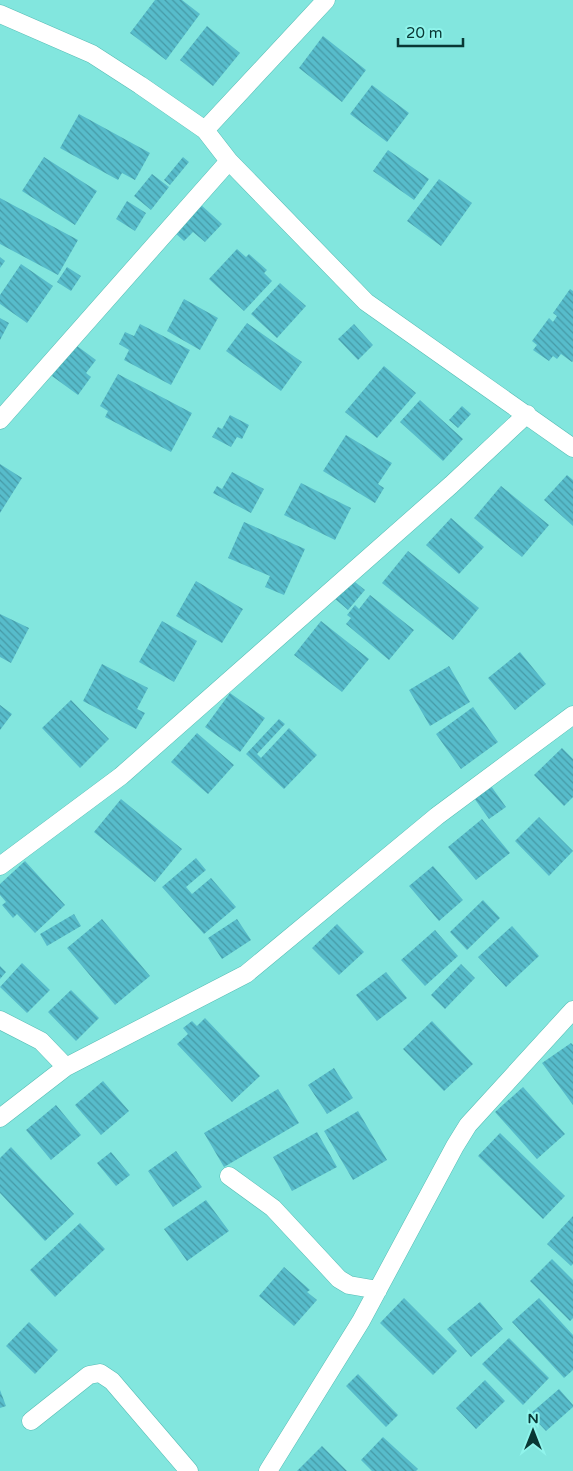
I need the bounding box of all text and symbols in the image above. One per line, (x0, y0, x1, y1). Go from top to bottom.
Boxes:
scale bar (398, 15, 463, 47)
text: 20 m (406, 24, 443, 42)
north arrow (508, 1406, 558, 1456)
text: N (527, 1410, 539, 1427)

